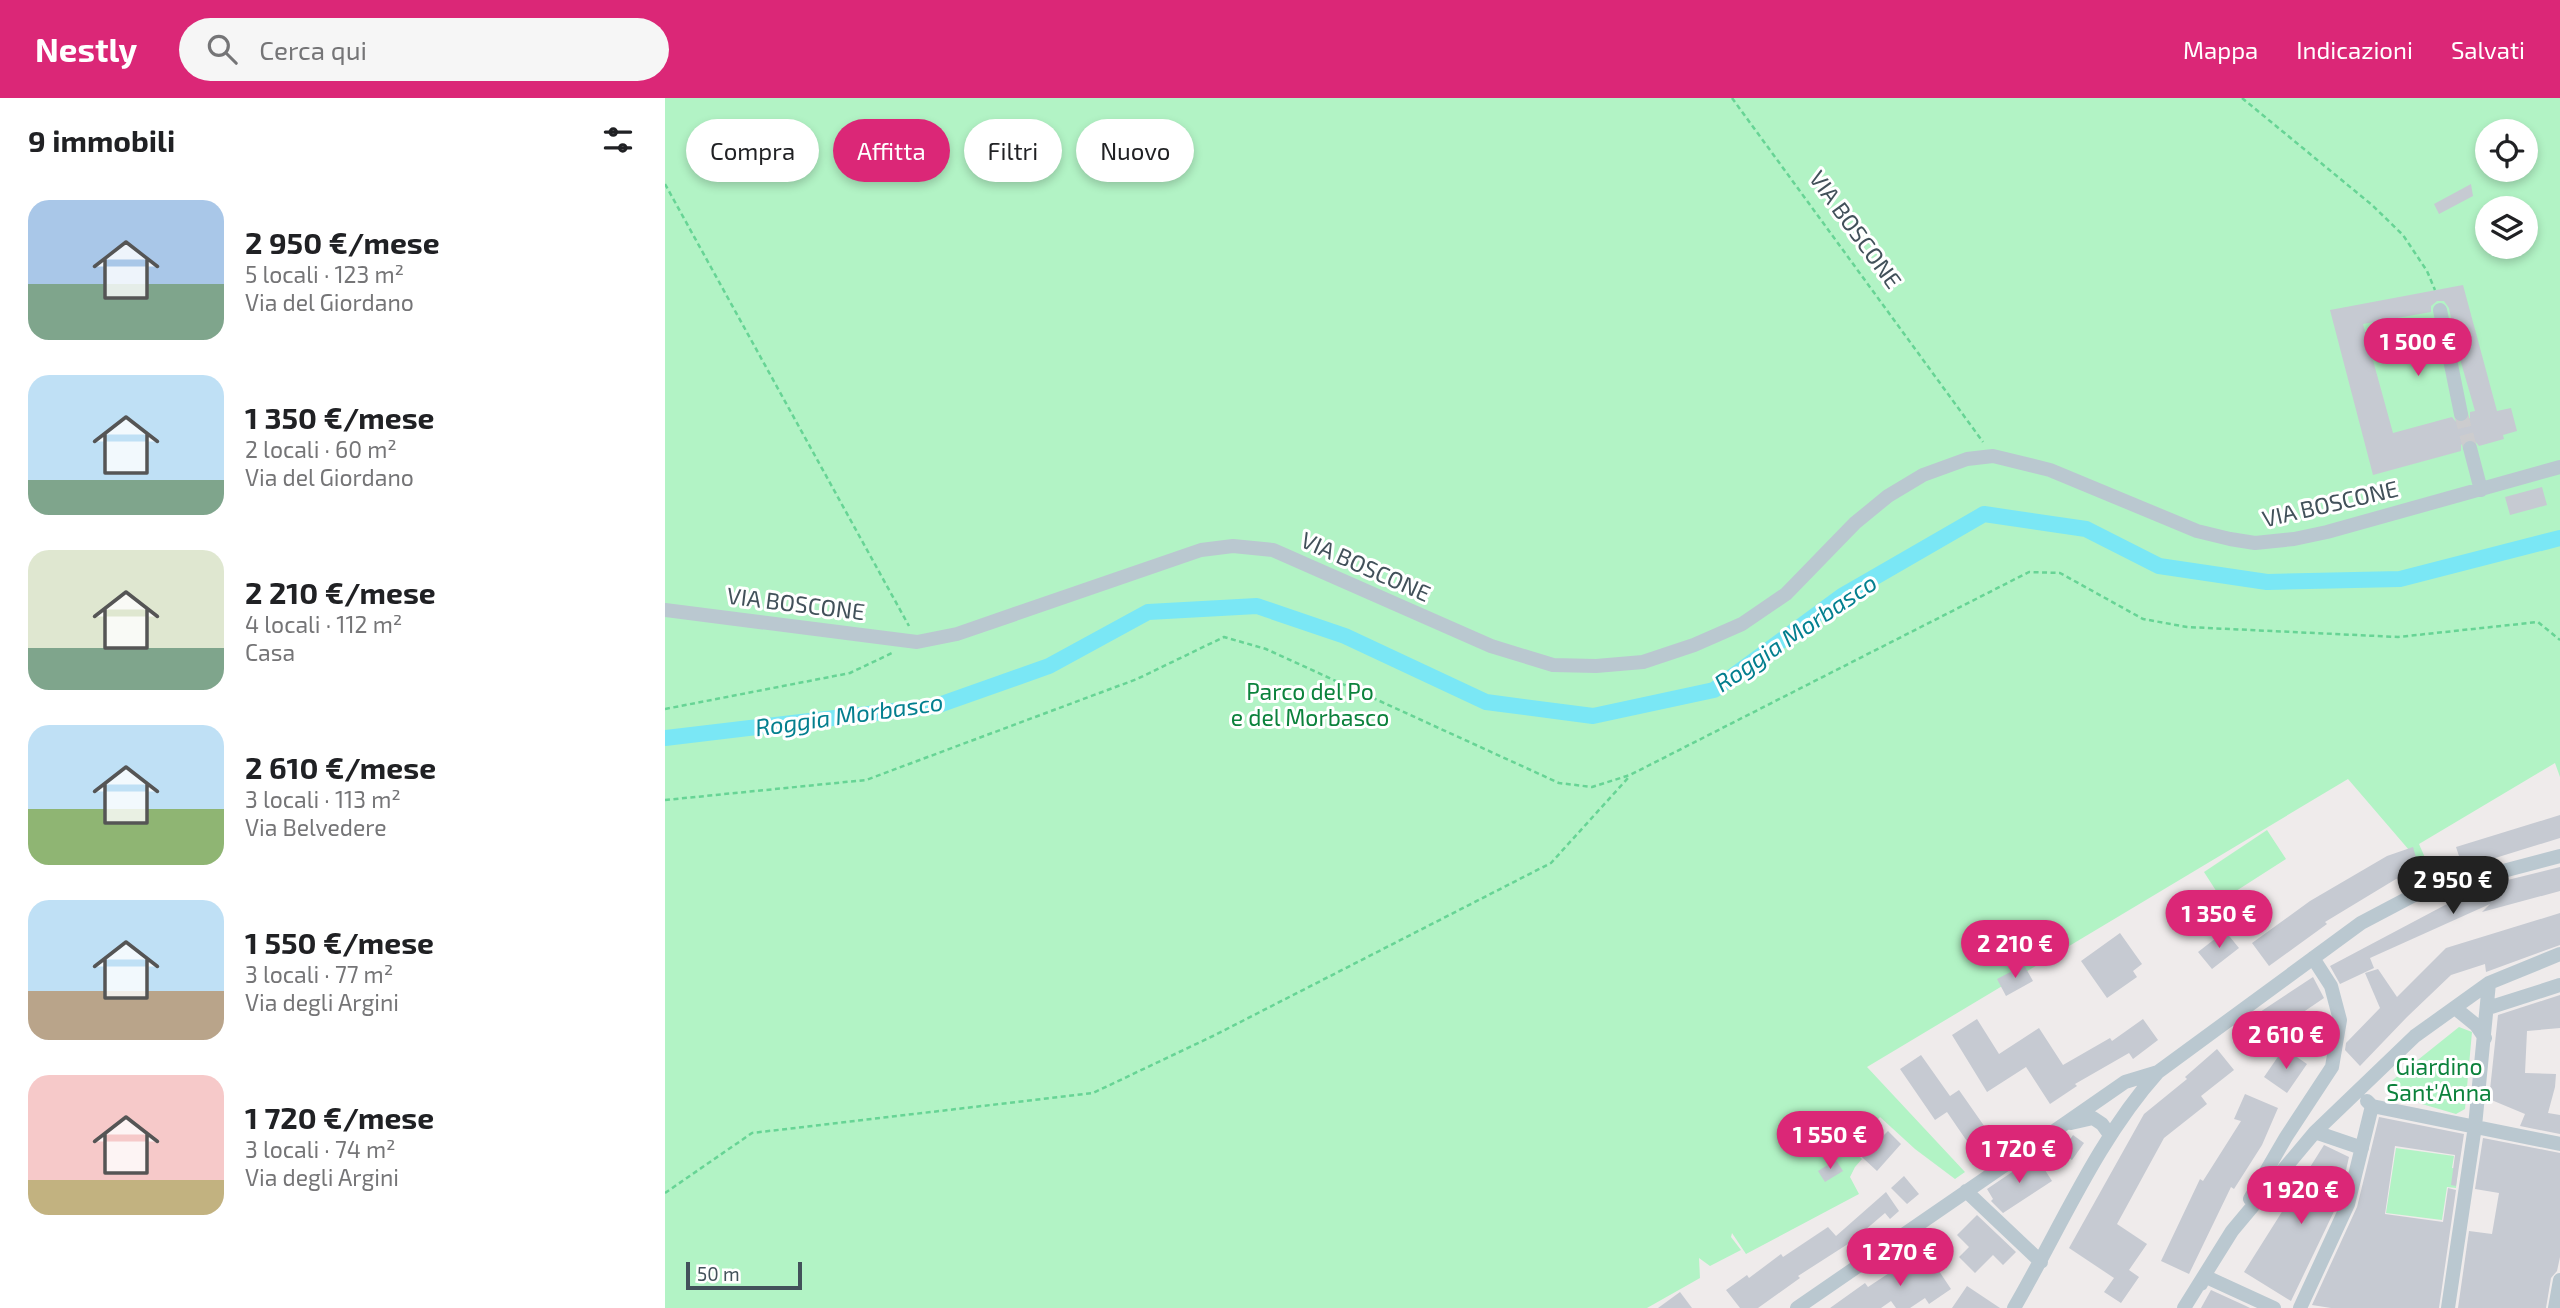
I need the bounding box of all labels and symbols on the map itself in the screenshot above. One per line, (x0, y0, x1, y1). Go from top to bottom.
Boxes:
street label: VIA BOSCONE (1804, 165, 1908, 293)
pin: 1 500 € (2353, 318, 2483, 378)
street label: VIA BOSCONE (2259, 474, 2401, 532)
street label: VIA BOSCONE (1297, 525, 1435, 607)
water label: Roggia Morbasco (1708, 567, 1882, 697)
street label: VIA BOSCONE (725, 581, 867, 625)
park label: Parco del Po e del Morbasco (1231, 677, 1389, 731)
water label: Roggia Morbasco (753, 686, 945, 742)
pin: 2 950 € (2388, 856, 2518, 916)
pin: 1 350 € (2154, 890, 2284, 950)
pin: 2 210 € (1950, 920, 2080, 980)
pin: 2 610 € (2221, 1012, 2351, 1071)
park label: Giardino Sant'Anna (2386, 1052, 2492, 1106)
pin: 1 550 € (1765, 1112, 1895, 1171)
pin: 1 720 € (1954, 1126, 2084, 1185)
pin: 1 920 € (2236, 1166, 2366, 1226)
pin: 1 270 € (1835, 1228, 1965, 1288)
scale bar (686, 1259, 801, 1291)

